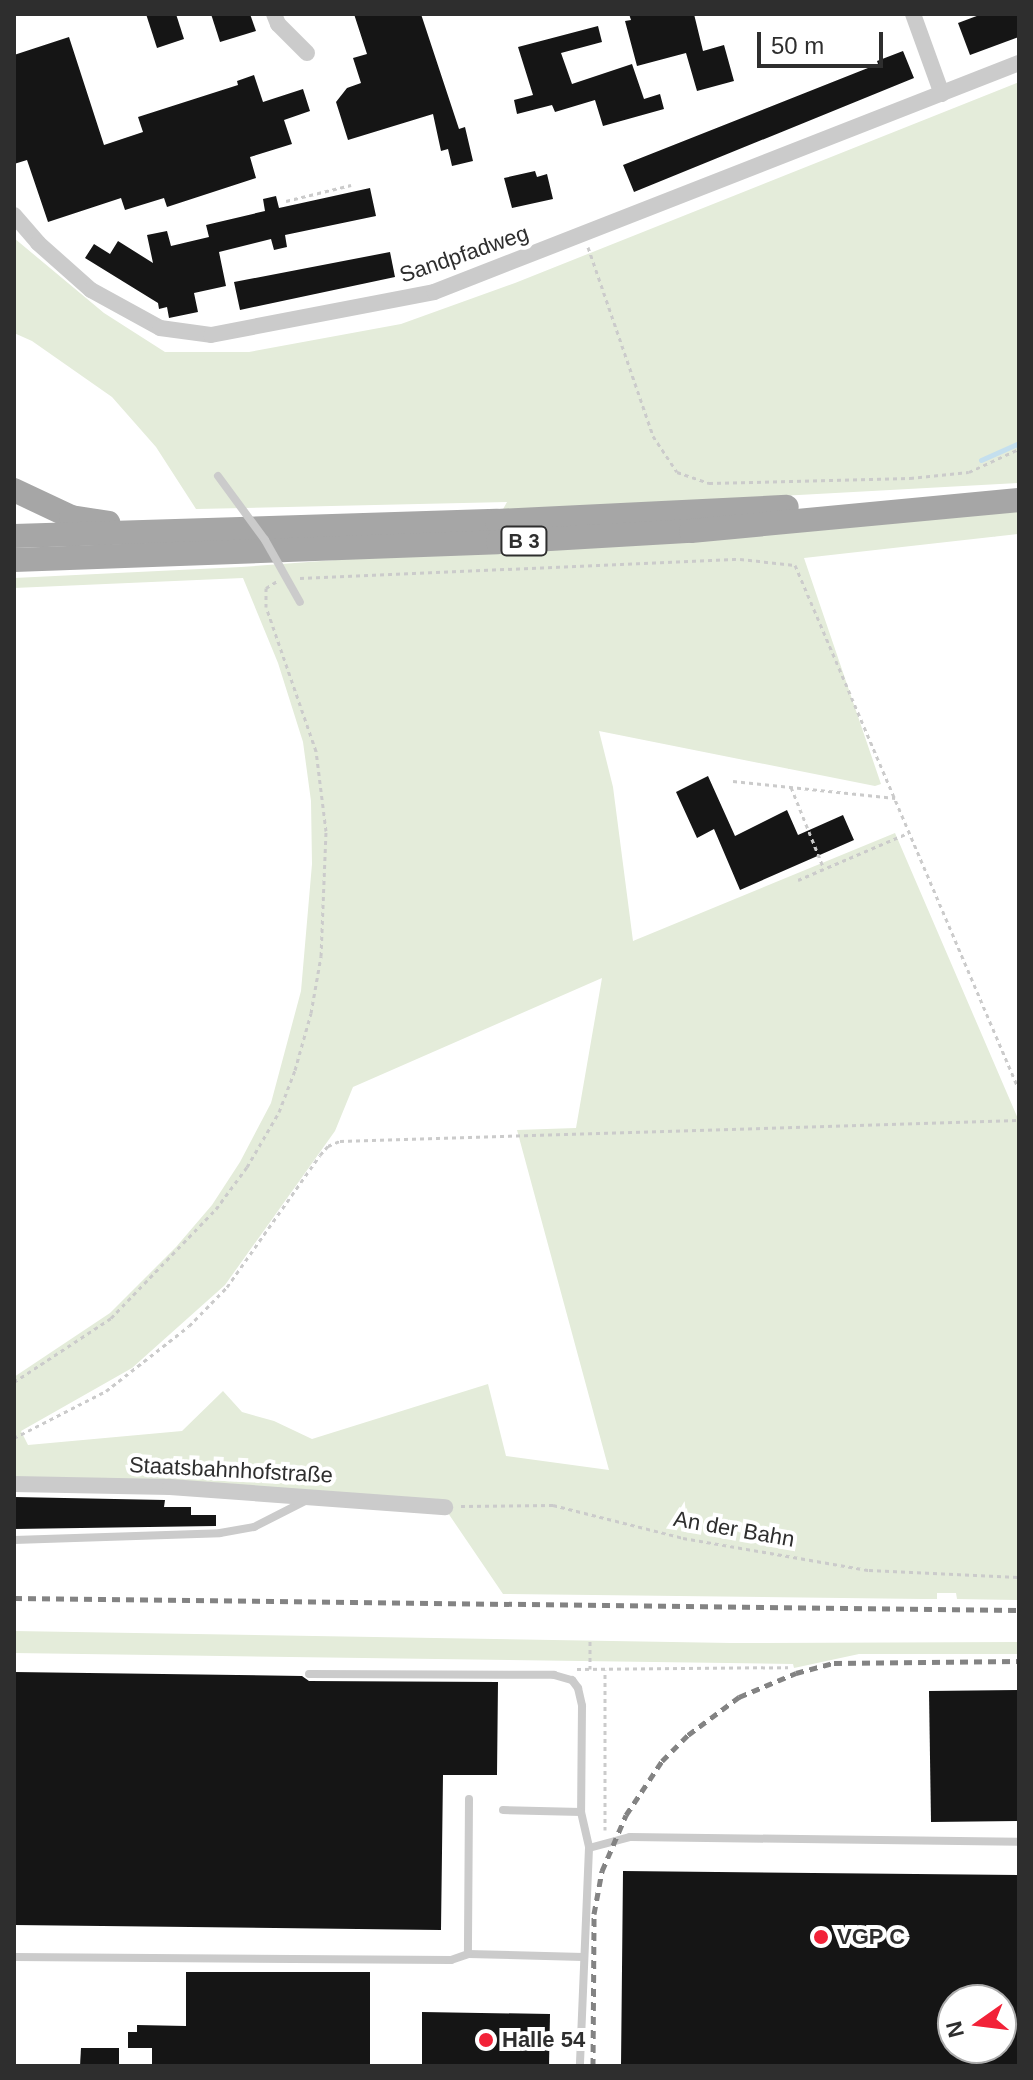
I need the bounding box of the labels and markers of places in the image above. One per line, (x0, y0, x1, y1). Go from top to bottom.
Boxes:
place label: VGP C (837, 1924, 905, 1950)
marker: VGP C (812, 1928, 830, 1946)
place label: Halle 54 (502, 2027, 585, 2053)
marker: Halle 54 (477, 2031, 495, 2049)

